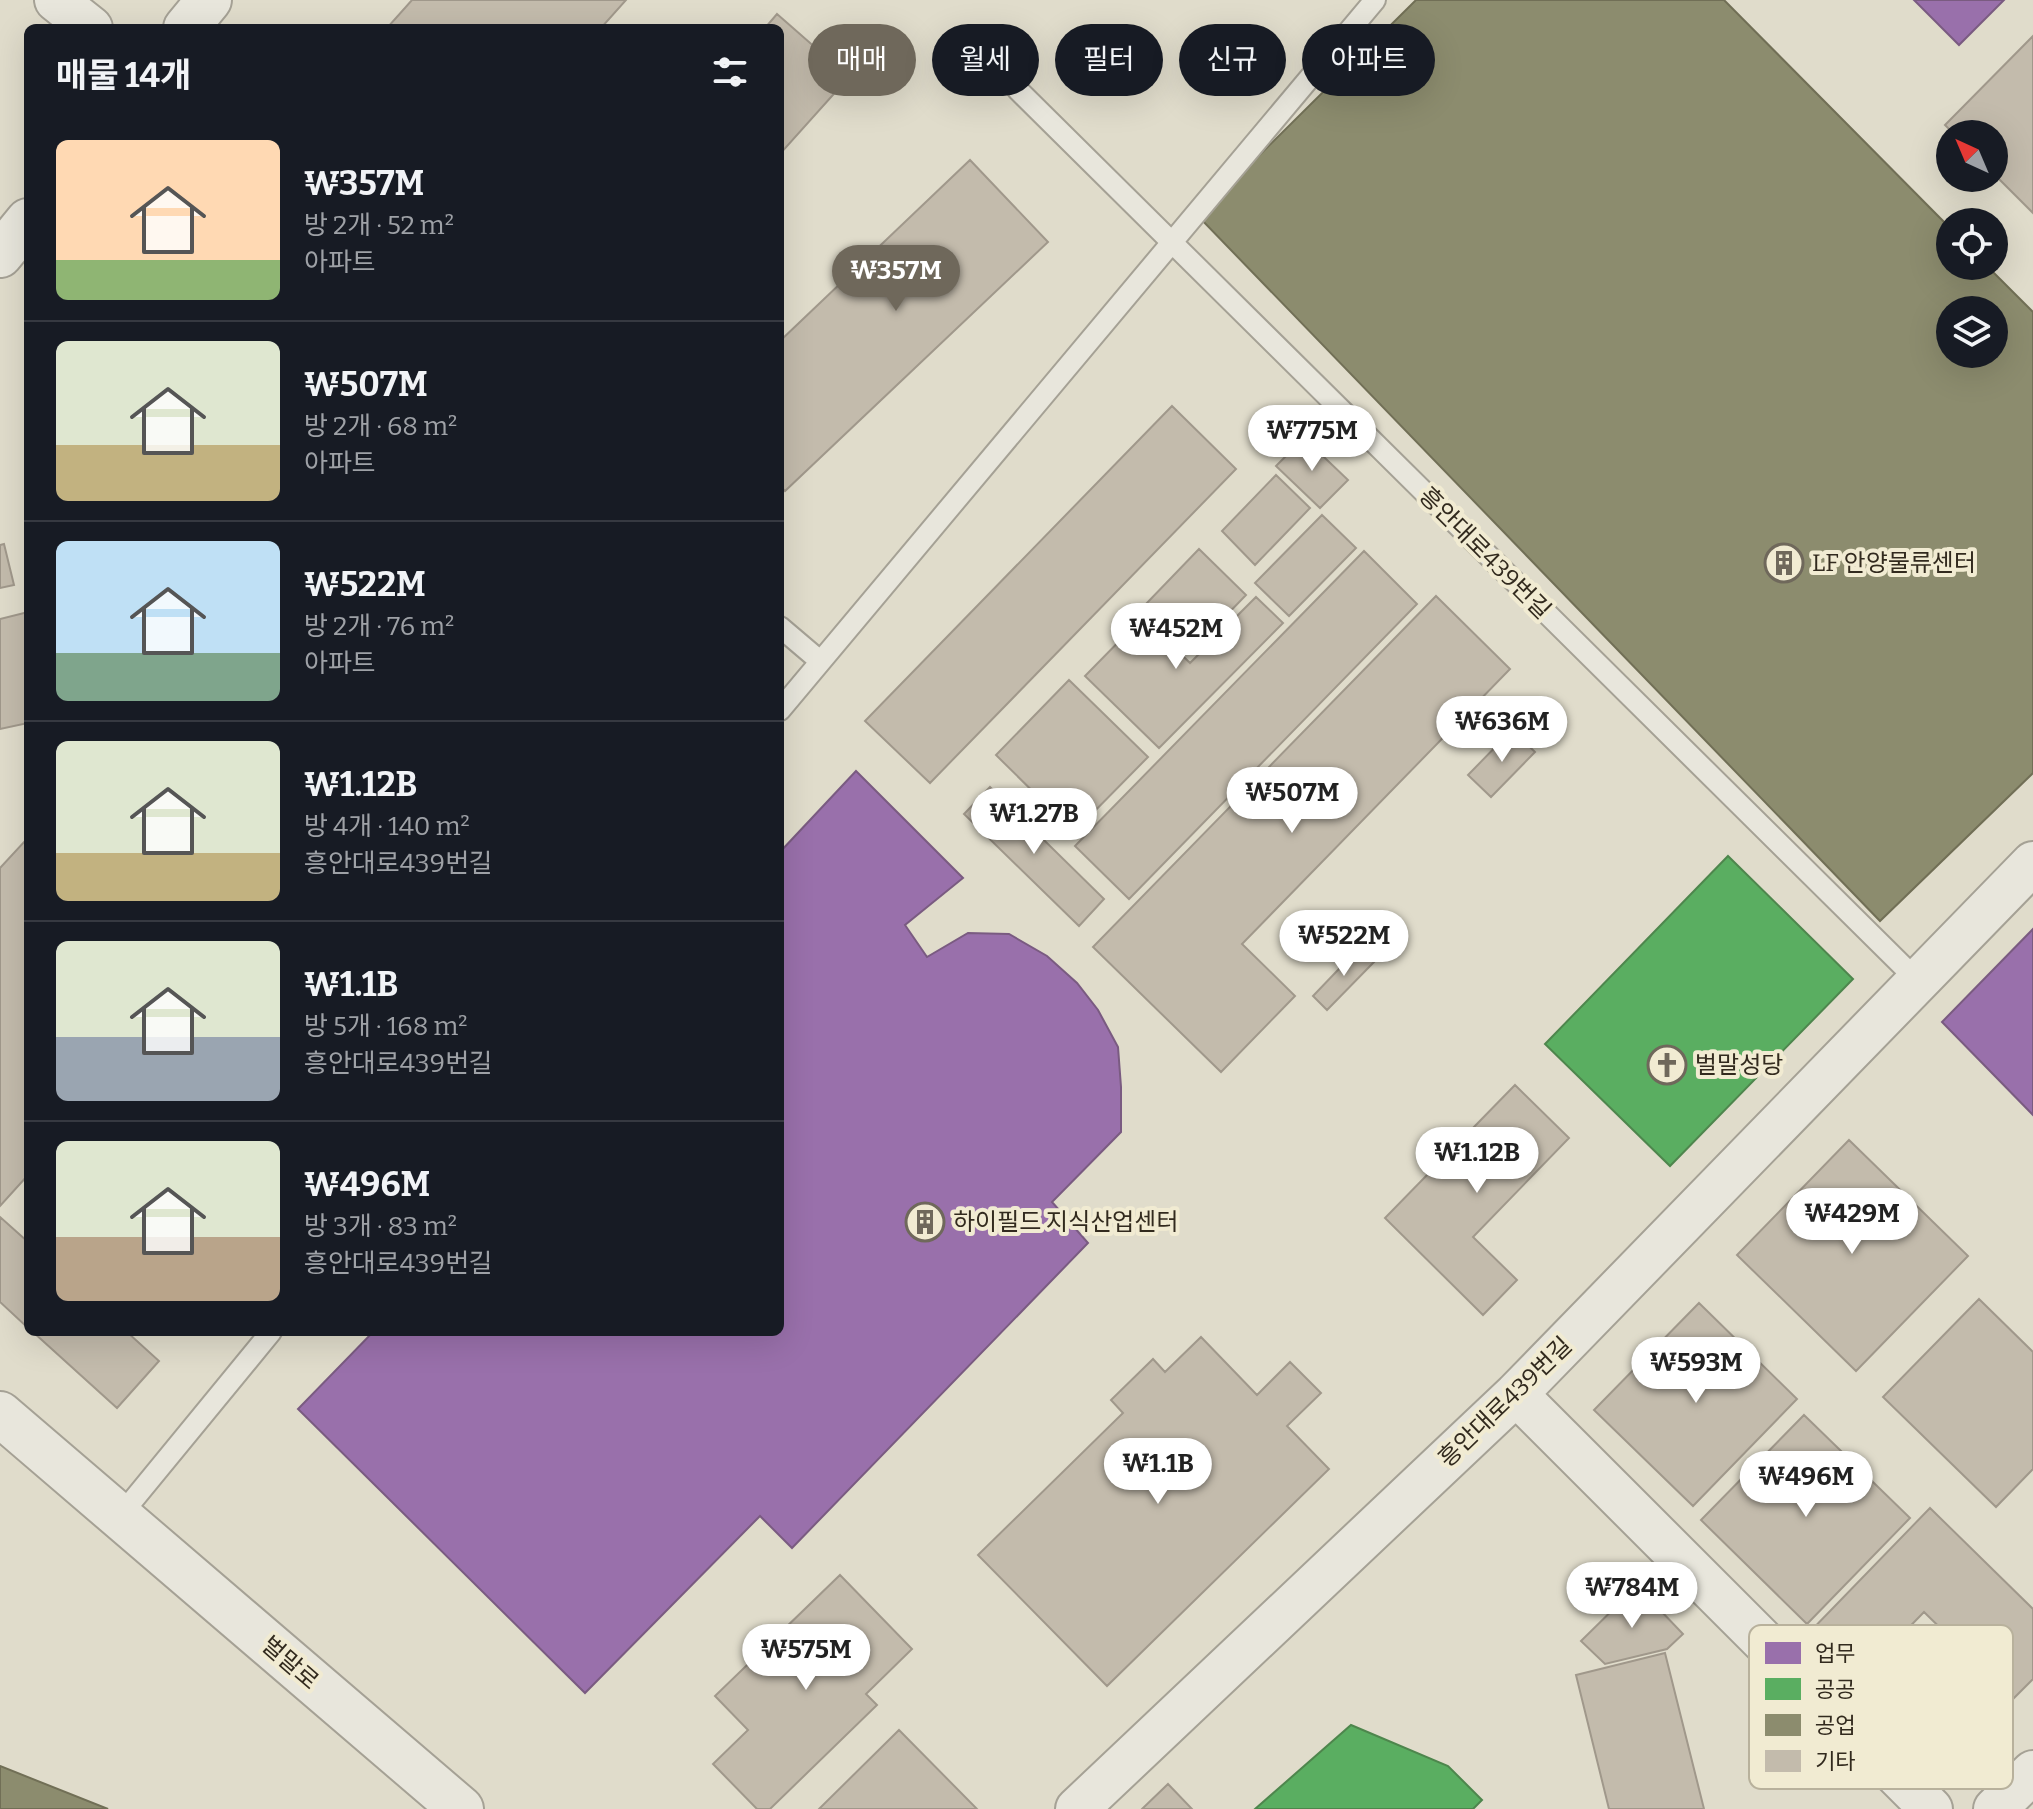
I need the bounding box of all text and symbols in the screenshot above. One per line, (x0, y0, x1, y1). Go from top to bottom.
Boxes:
chip: 매매 (808, 24, 916, 96)
chip: 월세 (932, 24, 1039, 96)
chip: 필터 (1055, 24, 1163, 96)
chip: 신규 (1179, 24, 1286, 96)
chip: 아파트 (1302, 24, 1435, 96)
icon: filters (708, 50, 752, 94)
text: 매물 14개 (56, 55, 191, 96)
north arrow (1936, 120, 2008, 192)
map controls (1936, 120, 2008, 368)
text: ₩357M (304, 163, 424, 204)
icon: home (120, 172, 216, 268)
button: locate (1936, 208, 2008, 280)
text: 방 2개 · 52 m² (304, 210, 454, 241)
pin: ₩357M (840, 245, 952, 313)
text: 아파트 (304, 247, 376, 278)
text: ₩357M (850, 255, 942, 286)
button: layers (1936, 296, 2008, 368)
text: ₩507M (304, 364, 428, 405)
icon: home (120, 373, 216, 469)
pin: ₩775M (1256, 405, 1368, 473)
text: 방 2개 · 68 m² (304, 411, 457, 442)
text: ₩775M (1266, 415, 1358, 446)
text: 아파트 (304, 448, 376, 479)
street label: 흥안대로439번길 (1413, 481, 1557, 625)
building icon: LF 안양물류센터 (1763, 542, 1805, 584)
place label: LF 안양물류센터 (1812, 549, 1976, 577)
text: ₩522M (304, 564, 426, 605)
icon: home (120, 573, 216, 669)
pin: ₩452M (1120, 603, 1232, 671)
text: 방 2개 · 76 m² (304, 611, 454, 642)
text: ₩452M (1129, 613, 1223, 644)
text: 아파트 (304, 648, 376, 679)
pin: ₩636M (1446, 696, 1558, 764)
text: ₩636M (1454, 706, 1550, 737)
text: ₩1.12B (304, 764, 418, 805)
pin: ₩507M (1236, 767, 1348, 835)
icon: home (120, 773, 216, 869)
text: ₩507M (1245, 777, 1339, 808)
pin: ₩1.27B (969, 788, 1099, 856)
text: ₩1.27B (989, 798, 1079, 829)
text: 방 4개 · 140 m² (304, 811, 470, 842)
text: 흥안대로439번길 (304, 848, 493, 879)
pin: ₩522M (1288, 910, 1400, 978)
text: ₩522M (1297, 920, 1391, 951)
text: ₩1.1B (304, 964, 398, 1005)
icon: home (120, 973, 216, 1069)
text: 방 5개 · 168 m² (304, 1011, 468, 1042)
church icon: 벌말성당 (1646, 1044, 1688, 1086)
text: 흥안대로439번길 (304, 1048, 493, 1079)
place label: 벌말성당 (1695, 1051, 1783, 1079)
pin: ₩1.12B (1412, 1127, 1542, 1195)
text: ₩1.12B (1434, 1137, 1520, 1168)
text: ₩496M (304, 1164, 430, 1205)
icon: home (120, 1173, 216, 1269)
pin: ₩429M (1796, 1188, 1908, 1256)
text: ₩429M (1804, 1198, 1900, 1229)
building icon: 하이필드 지식산업센터 (904, 1201, 946, 1243)
place label: 하이필드 지식산업센터 (953, 1208, 1179, 1236)
text: 방 3개 · 83 m² (304, 1211, 457, 1242)
text: 흥안대로439번길 (304, 1248, 493, 1279)
street label: 흥안대로439번길 (1433, 1331, 1577, 1473)
pin: ₩593M (1640, 1337, 1752, 1405)
text: ₩593M (1649, 1347, 1743, 1378)
pin: ₩1.1B (1102, 1438, 1214, 1506)
text: ₩1.1B (1122, 1448, 1194, 1479)
pin: ₩496M (1750, 1451, 1862, 1519)
text: ₩496M (1758, 1461, 1854, 1492)
pin: ₩784M (1576, 1562, 1688, 1630)
text: ₩784M (1584, 1572, 1680, 1603)
pin: ₩575M (750, 1624, 862, 1692)
legend (1749, 1625, 2013, 1789)
street label: 벌말로 (256, 1631, 324, 1695)
text: ₩575M (760, 1634, 852, 1665)
text: 업무 (1815, 1640, 1855, 1667)
text: 공공 (1815, 1676, 1855, 1703)
text: 공업 (1815, 1712, 1855, 1739)
text: 기타 (1815, 1748, 1855, 1775)

